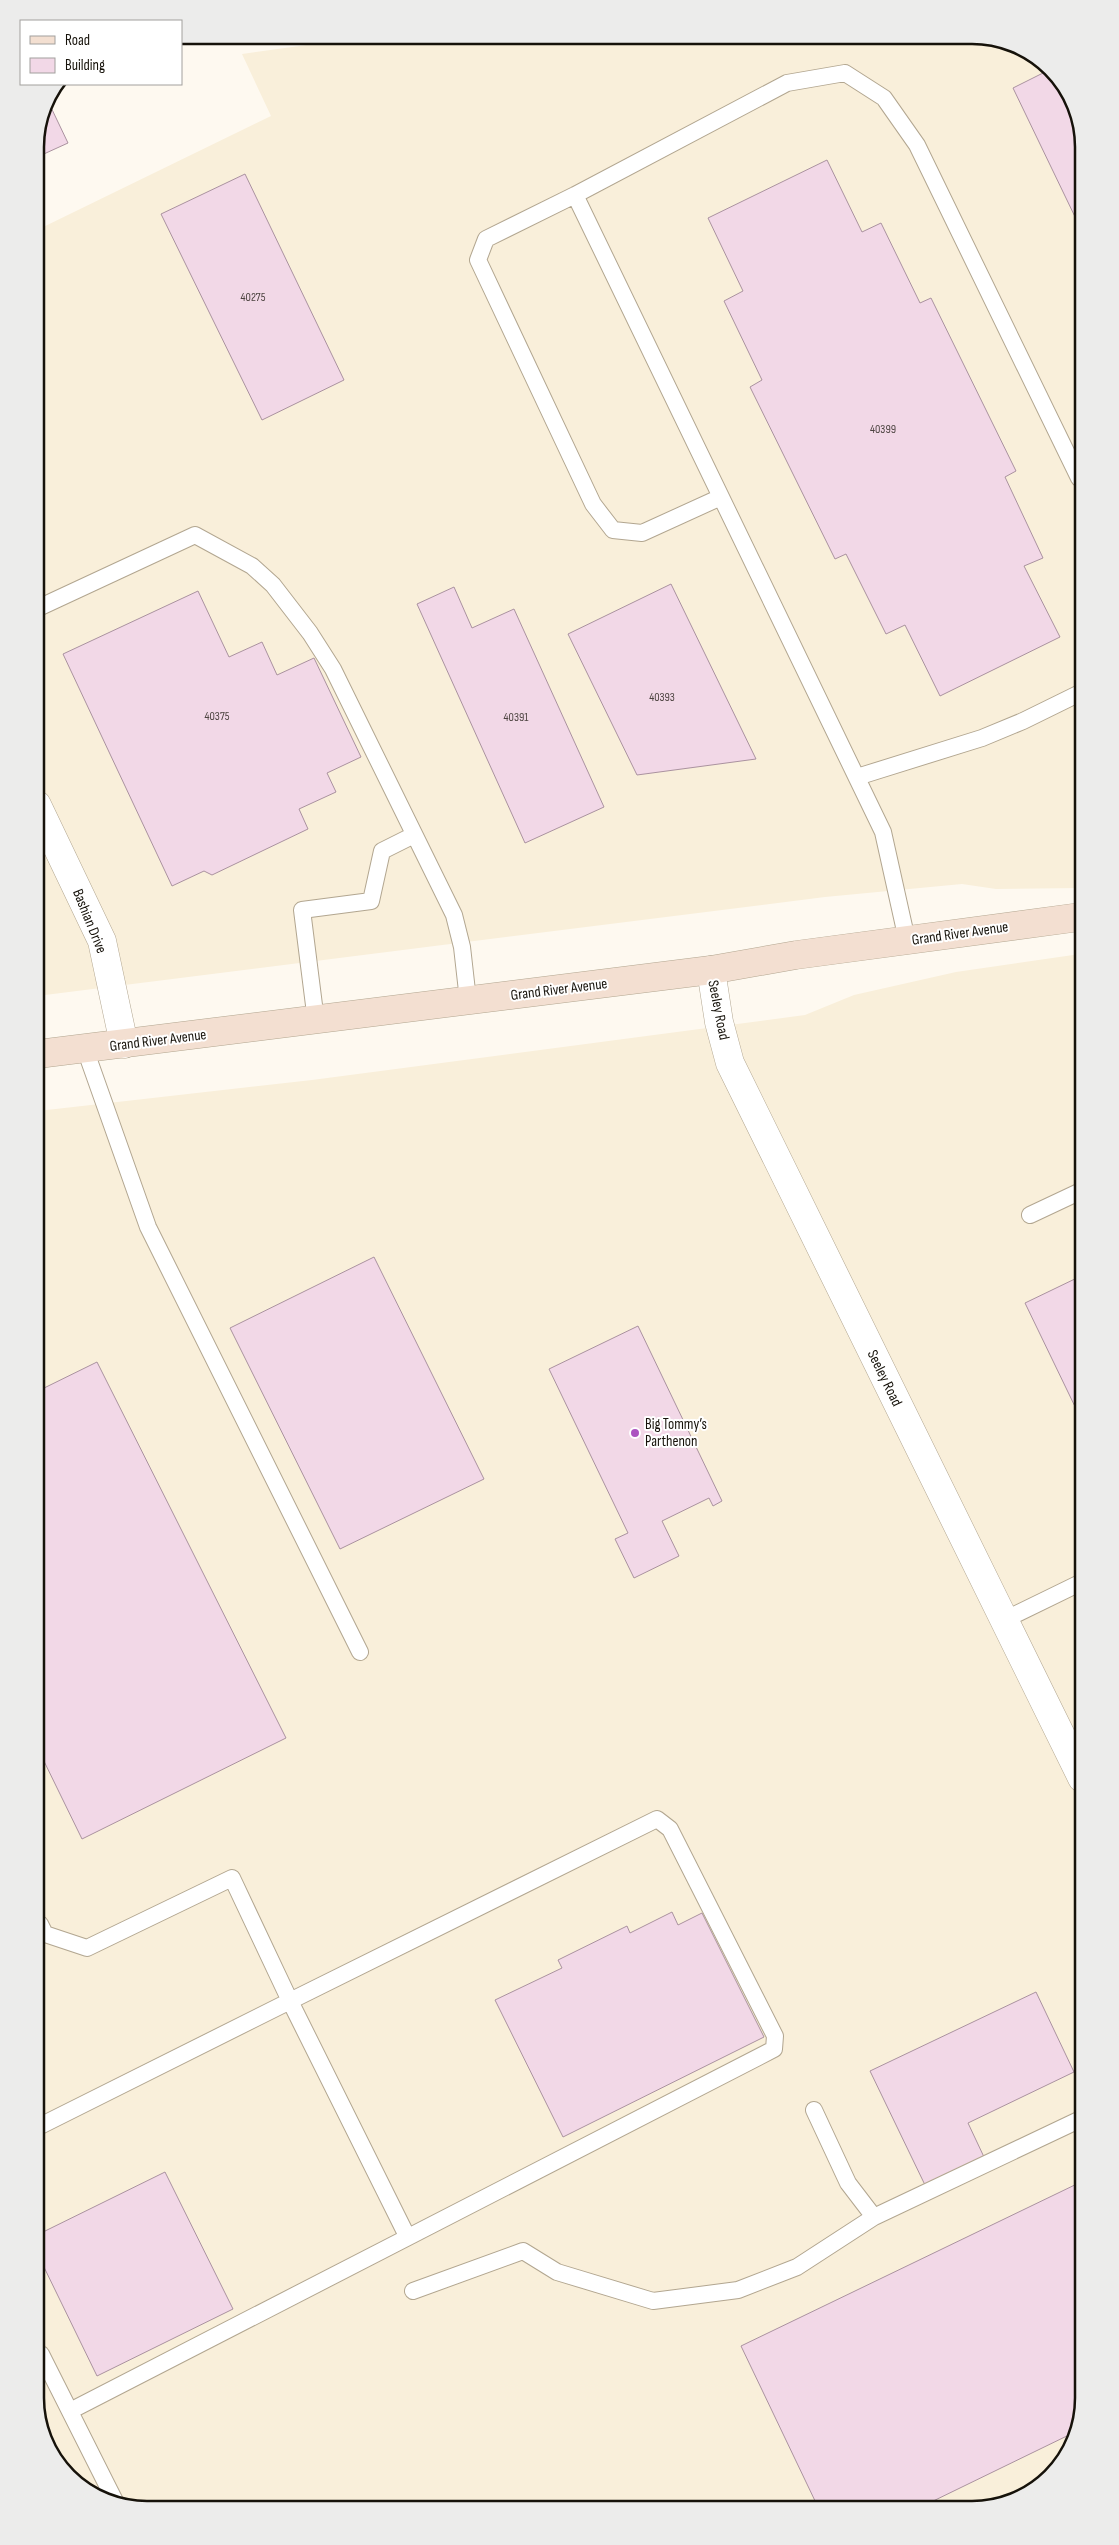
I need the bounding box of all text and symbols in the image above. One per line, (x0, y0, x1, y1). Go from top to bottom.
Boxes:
legend (20, 20, 182, 85)
text: Road (65, 31, 90, 50)
text: Building (65, 56, 105, 75)
house number: 40275 (241, 290, 266, 305)
house number: 40399 (870, 422, 896, 437)
house number: 40393 (649, 690, 675, 705)
house number: 40375 (204, 709, 230, 724)
house number: 40391 (504, 710, 529, 725)
street label: Bashian Drive (68, 886, 111, 956)
street label: Grand River Avenue (911, 917, 1010, 950)
street label: Grand River Avenue (510, 974, 608, 1005)
street label: Seeley Road (703, 979, 734, 1042)
street label: Grand River Avenue (109, 1025, 207, 1056)
street label: Seeley Road (863, 1347, 906, 1410)
place label: Big Tommy’s Parthenon (645, 1415, 707, 1451)
marker: Big Tommy’s Parthenon (629, 1427, 641, 1439)

